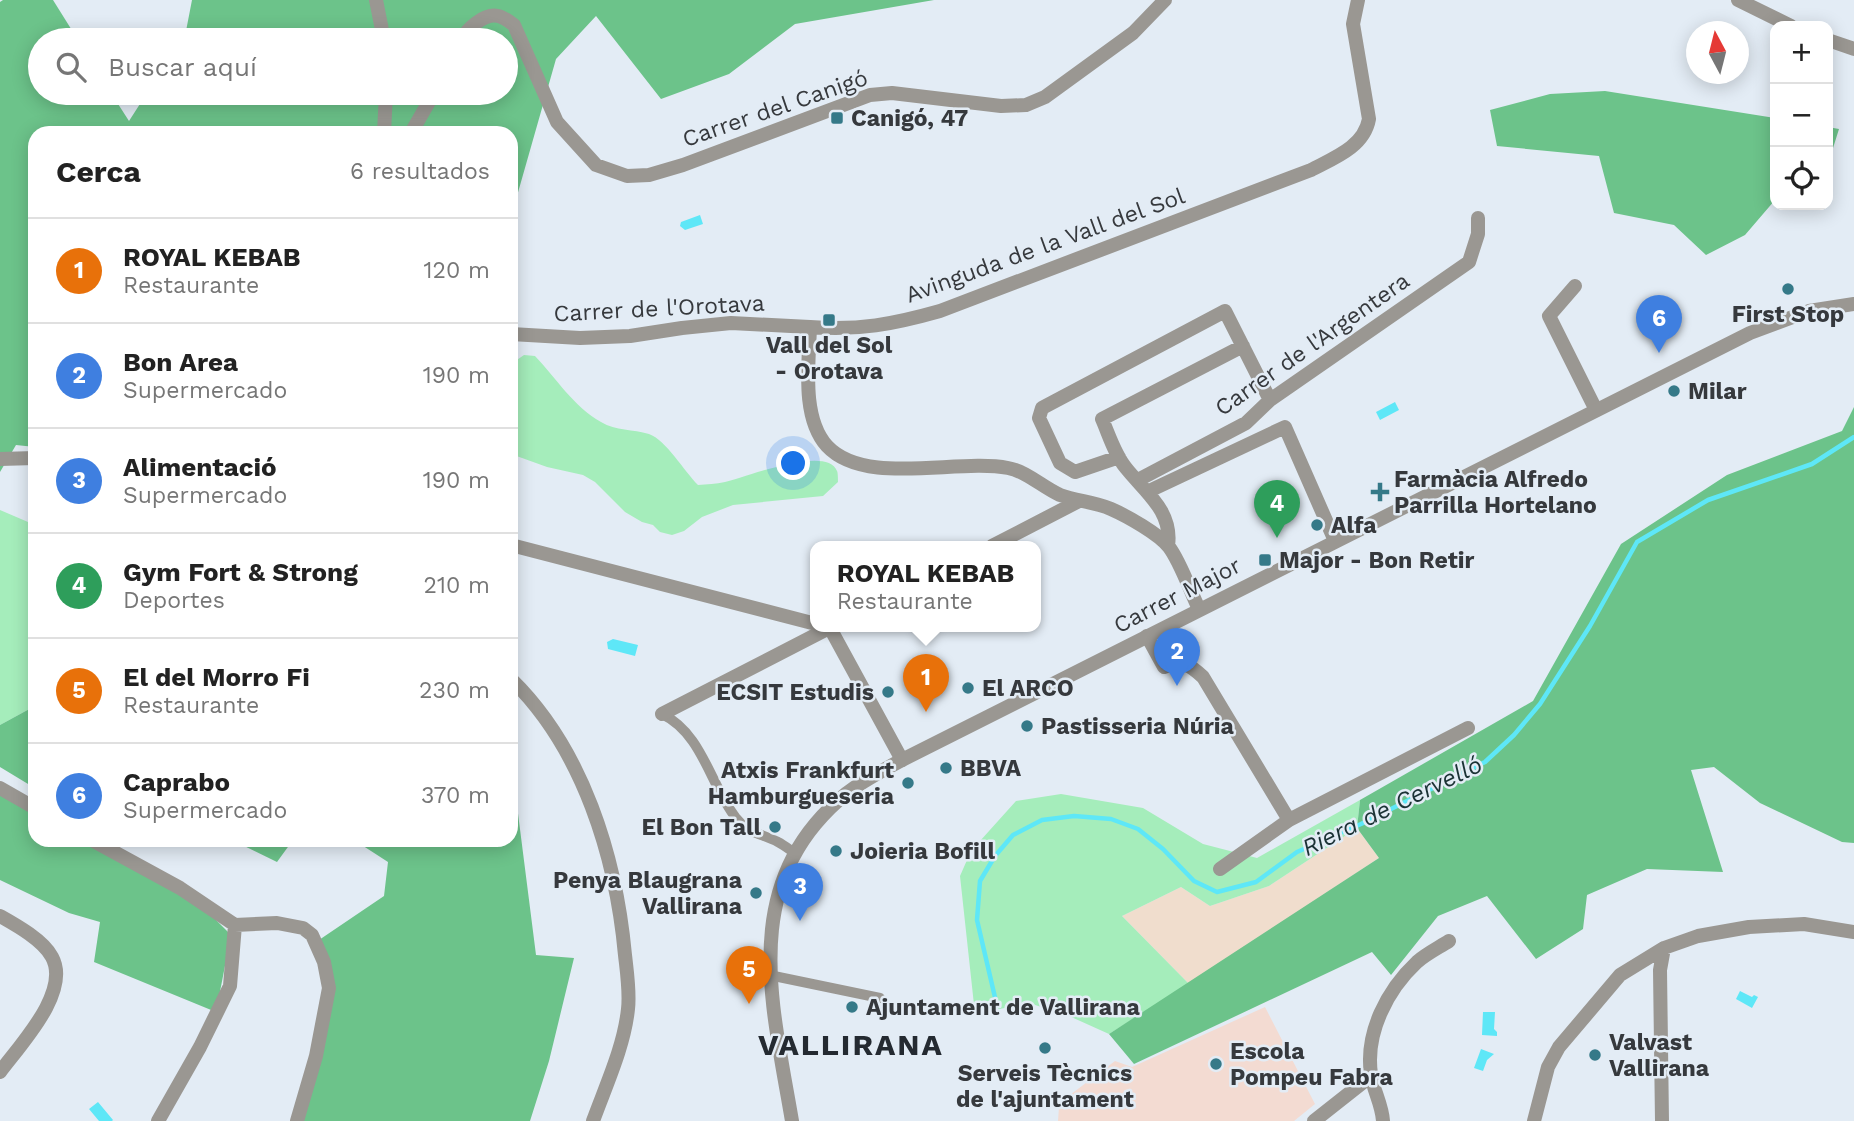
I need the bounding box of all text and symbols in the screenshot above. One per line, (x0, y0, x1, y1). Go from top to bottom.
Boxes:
north arrow (1686, 21, 1749, 84)
map controls (1770, 21, 1833, 210)
button: + (1770, 21, 1833, 84)
search box (28, 28, 518, 105)
icon: search (52, 48, 90, 86)
text: Buscar aquí (108, 52, 257, 82)
street label: Carrer del Canigó (679, 64, 871, 153)
button: − (1770, 84, 1833, 147)
place label: Canigó, 47 (851, 105, 968, 132)
marker: Canigó, 47 (829, 110, 845, 126)
button: locate (1770, 147, 1833, 210)
text: Cerca (56, 154, 141, 189)
text: 6 resultados (350, 158, 490, 185)
street label: Avinguda de la Vall del Sol (902, 182, 1188, 309)
text: ROYAL KEBAB (123, 242, 301, 272)
text: 1 (74, 257, 84, 284)
text: 120 m (424, 257, 490, 284)
street label: Carrer de l'Argentera (1210, 267, 1415, 422)
text: Restaurante (123, 272, 259, 299)
marker: First Stop (1780, 281, 1796, 297)
street label: Carrer de l'Orotava (553, 289, 765, 328)
pin: 6 (1636, 295, 1682, 353)
place label: First Stop (1732, 301, 1844, 328)
marker: Vall del Sol - Orotava (821, 312, 837, 328)
place label: Vall del Sol - Orotava (766, 332, 893, 385)
text: Bon Area (123, 347, 238, 377)
text: 2 (72, 362, 86, 389)
text: 190 m (423, 362, 490, 389)
text: Supermercado (123, 377, 287, 404)
place label: Milar (1688, 378, 1747, 405)
marker: Milar (1666, 383, 1682, 399)
your location (776, 446, 810, 480)
text: Alimentació (123, 452, 277, 482)
place label: Farmàcia Alfredo Parrilla Hortelano (1394, 466, 1597, 519)
text: 3 (72, 467, 86, 494)
text: 190 m (423, 467, 490, 494)
pin: 4 (1254, 480, 1300, 538)
text: Supermercado (123, 482, 287, 509)
marker: Farmàcia Alfredo Parrilla Hortelano (1372, 484, 1388, 500)
place label: Alfa (1331, 512, 1377, 539)
marker: Alfa (1309, 517, 1325, 533)
popup (810, 541, 1041, 632)
place label: Major - Bon Retir (1279, 547, 1474, 574)
street label: Carrer Major (1109, 552, 1245, 639)
marker: Major - Bon Retir (1257, 552, 1273, 568)
text: Gym Fort & Strong (123, 557, 358, 587)
text: ROYAL KEBAB (837, 558, 1014, 588)
text: 4 (72, 572, 86, 599)
text: 210 m (424, 572, 490, 599)
text: Deportes (123, 587, 225, 614)
text: Restaurante (837, 588, 973, 615)
pin: 2 (1154, 628, 1200, 686)
pin: 1 (903, 654, 949, 712)
text: El del Morro Fi (123, 662, 310, 692)
place label: El ARCO (982, 675, 1074, 702)
text: 5 (72, 677, 86, 704)
text: 230 m (419, 677, 490, 704)
place label: ECSIT Estudis (716, 679, 874, 706)
marker: El ARCO (960, 680, 976, 696)
marker: ECSIT Estudis (880, 684, 896, 700)
text: Restaurante (123, 692, 259, 719)
place label: Pastisseria Núria (1041, 713, 1235, 740)
marker: Pastisseria Núria (1019, 718, 1035, 734)
water label: Riera de Cervelló (1297, 750, 1487, 862)
place label: BBVA (960, 755, 1021, 782)
place label: Atxis Frankfurt Hamburgueseria (708, 757, 895, 810)
marker: BBVA (938, 760, 954, 776)
text: Caprabo (123, 767, 230, 797)
marker: Atxis Frankfurt Hamburgueseria (900, 775, 916, 791)
text: 6 (72, 782, 86, 809)
text: 370 m (421, 782, 490, 809)
text: Supermercado (123, 797, 287, 824)
place label: El Bon Tall (641, 814, 761, 841)
marker: El Bon Tall (767, 819, 783, 835)
place label: Joieria Bofill (850, 838, 995, 865)
marker: Joieria Bofill (828, 843, 844, 859)
pin: 3 (777, 863, 823, 921)
place label: Penya Blaugrana Vallirana (553, 867, 743, 920)
marker: Penya Blaugrana Vallirana (748, 885, 764, 901)
pin: 5 (726, 946, 772, 1004)
place label: Ajuntament de Vallirana (866, 994, 1140, 1021)
marker: Ajuntament de Vallirana (844, 999, 860, 1015)
district label: VALLIRANA (758, 1027, 944, 1062)
place label: Valvast Vallirana (1609, 1029, 1710, 1082)
place label: Escola Pompeu Fabra (1230, 1038, 1394, 1091)
marker: Serveis Tècnics de l'ajuntament (1037, 1040, 1053, 1056)
marker: Valvast Vallirana (1587, 1047, 1603, 1063)
marker: Escola Pompeu Fabra (1208, 1056, 1224, 1072)
place label: Serveis Tècnics de l'ajuntament (956, 1060, 1134, 1113)

